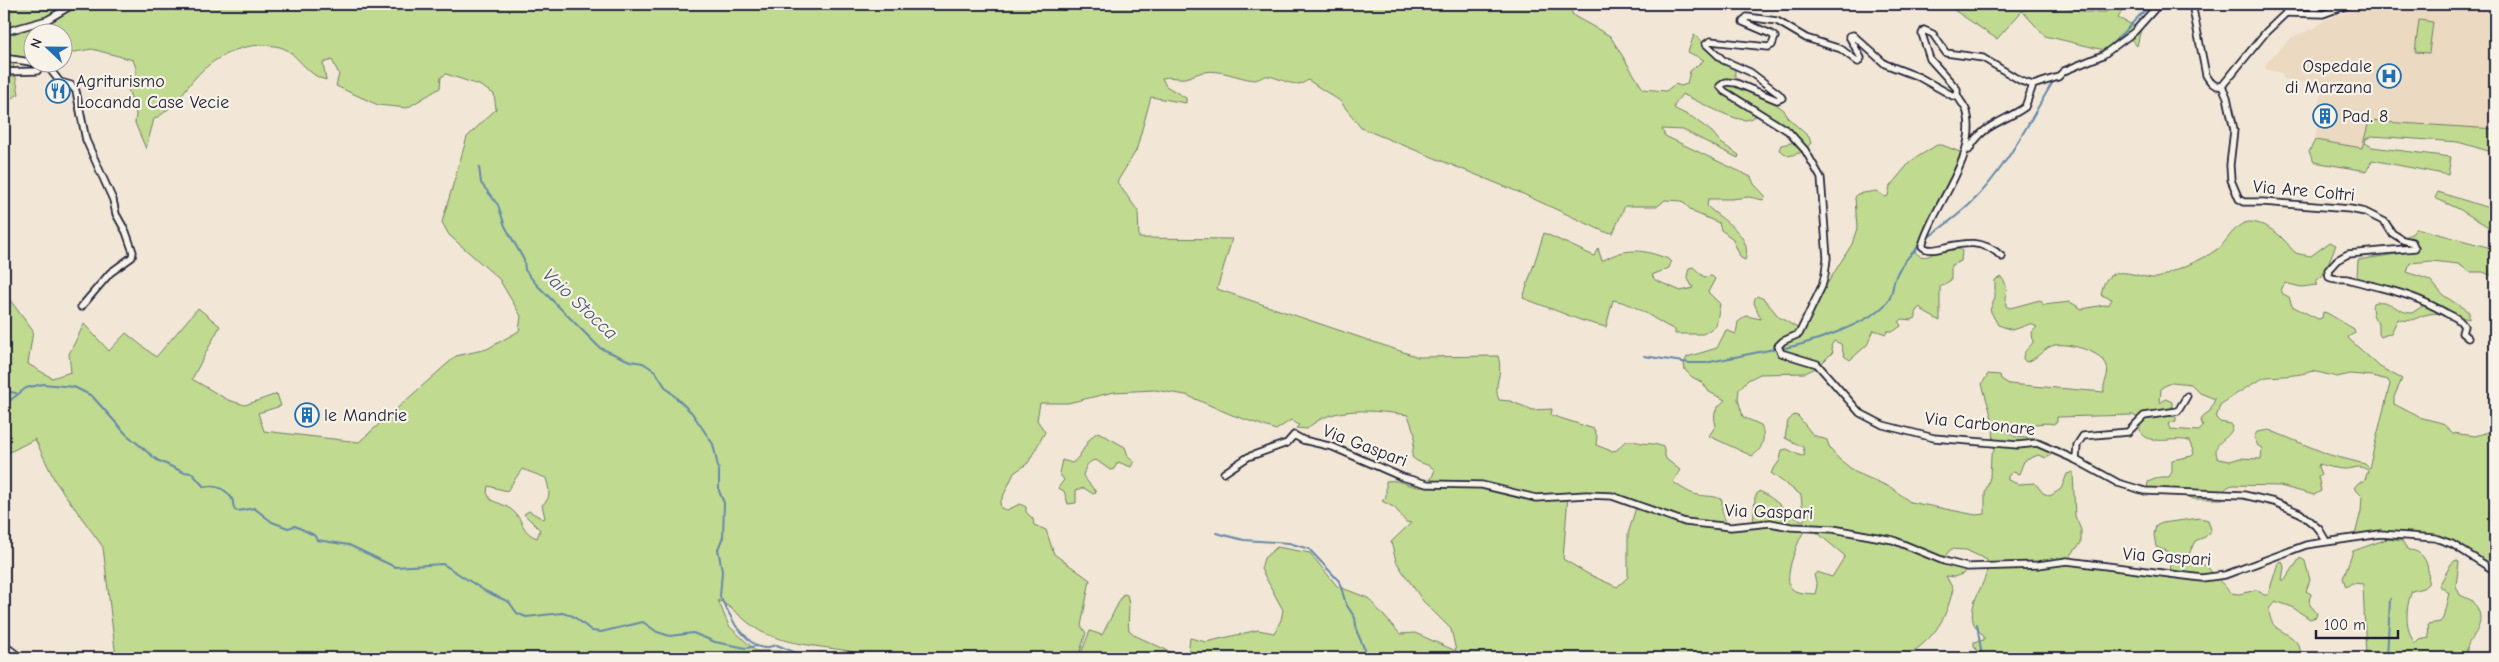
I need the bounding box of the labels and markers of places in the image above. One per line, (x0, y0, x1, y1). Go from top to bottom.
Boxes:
place label: Ospedale di Marzana (2285, 56, 2372, 98)
hospital icon: Ospedale di Marzana (2376, 63, 2402, 89)
place label: Agriturismo Locanda Case Vecie (76, 71, 229, 113)
restaurant icon: Agriturismo Locanda Case Vecie (45, 78, 71, 104)
building icon: Pad. 8 (2312, 103, 2338, 129)
place label: Pad. 8 (2342, 106, 2388, 127)
building icon: le Mandrie (294, 402, 320, 428)
place label: le Mandrie (324, 405, 407, 426)

